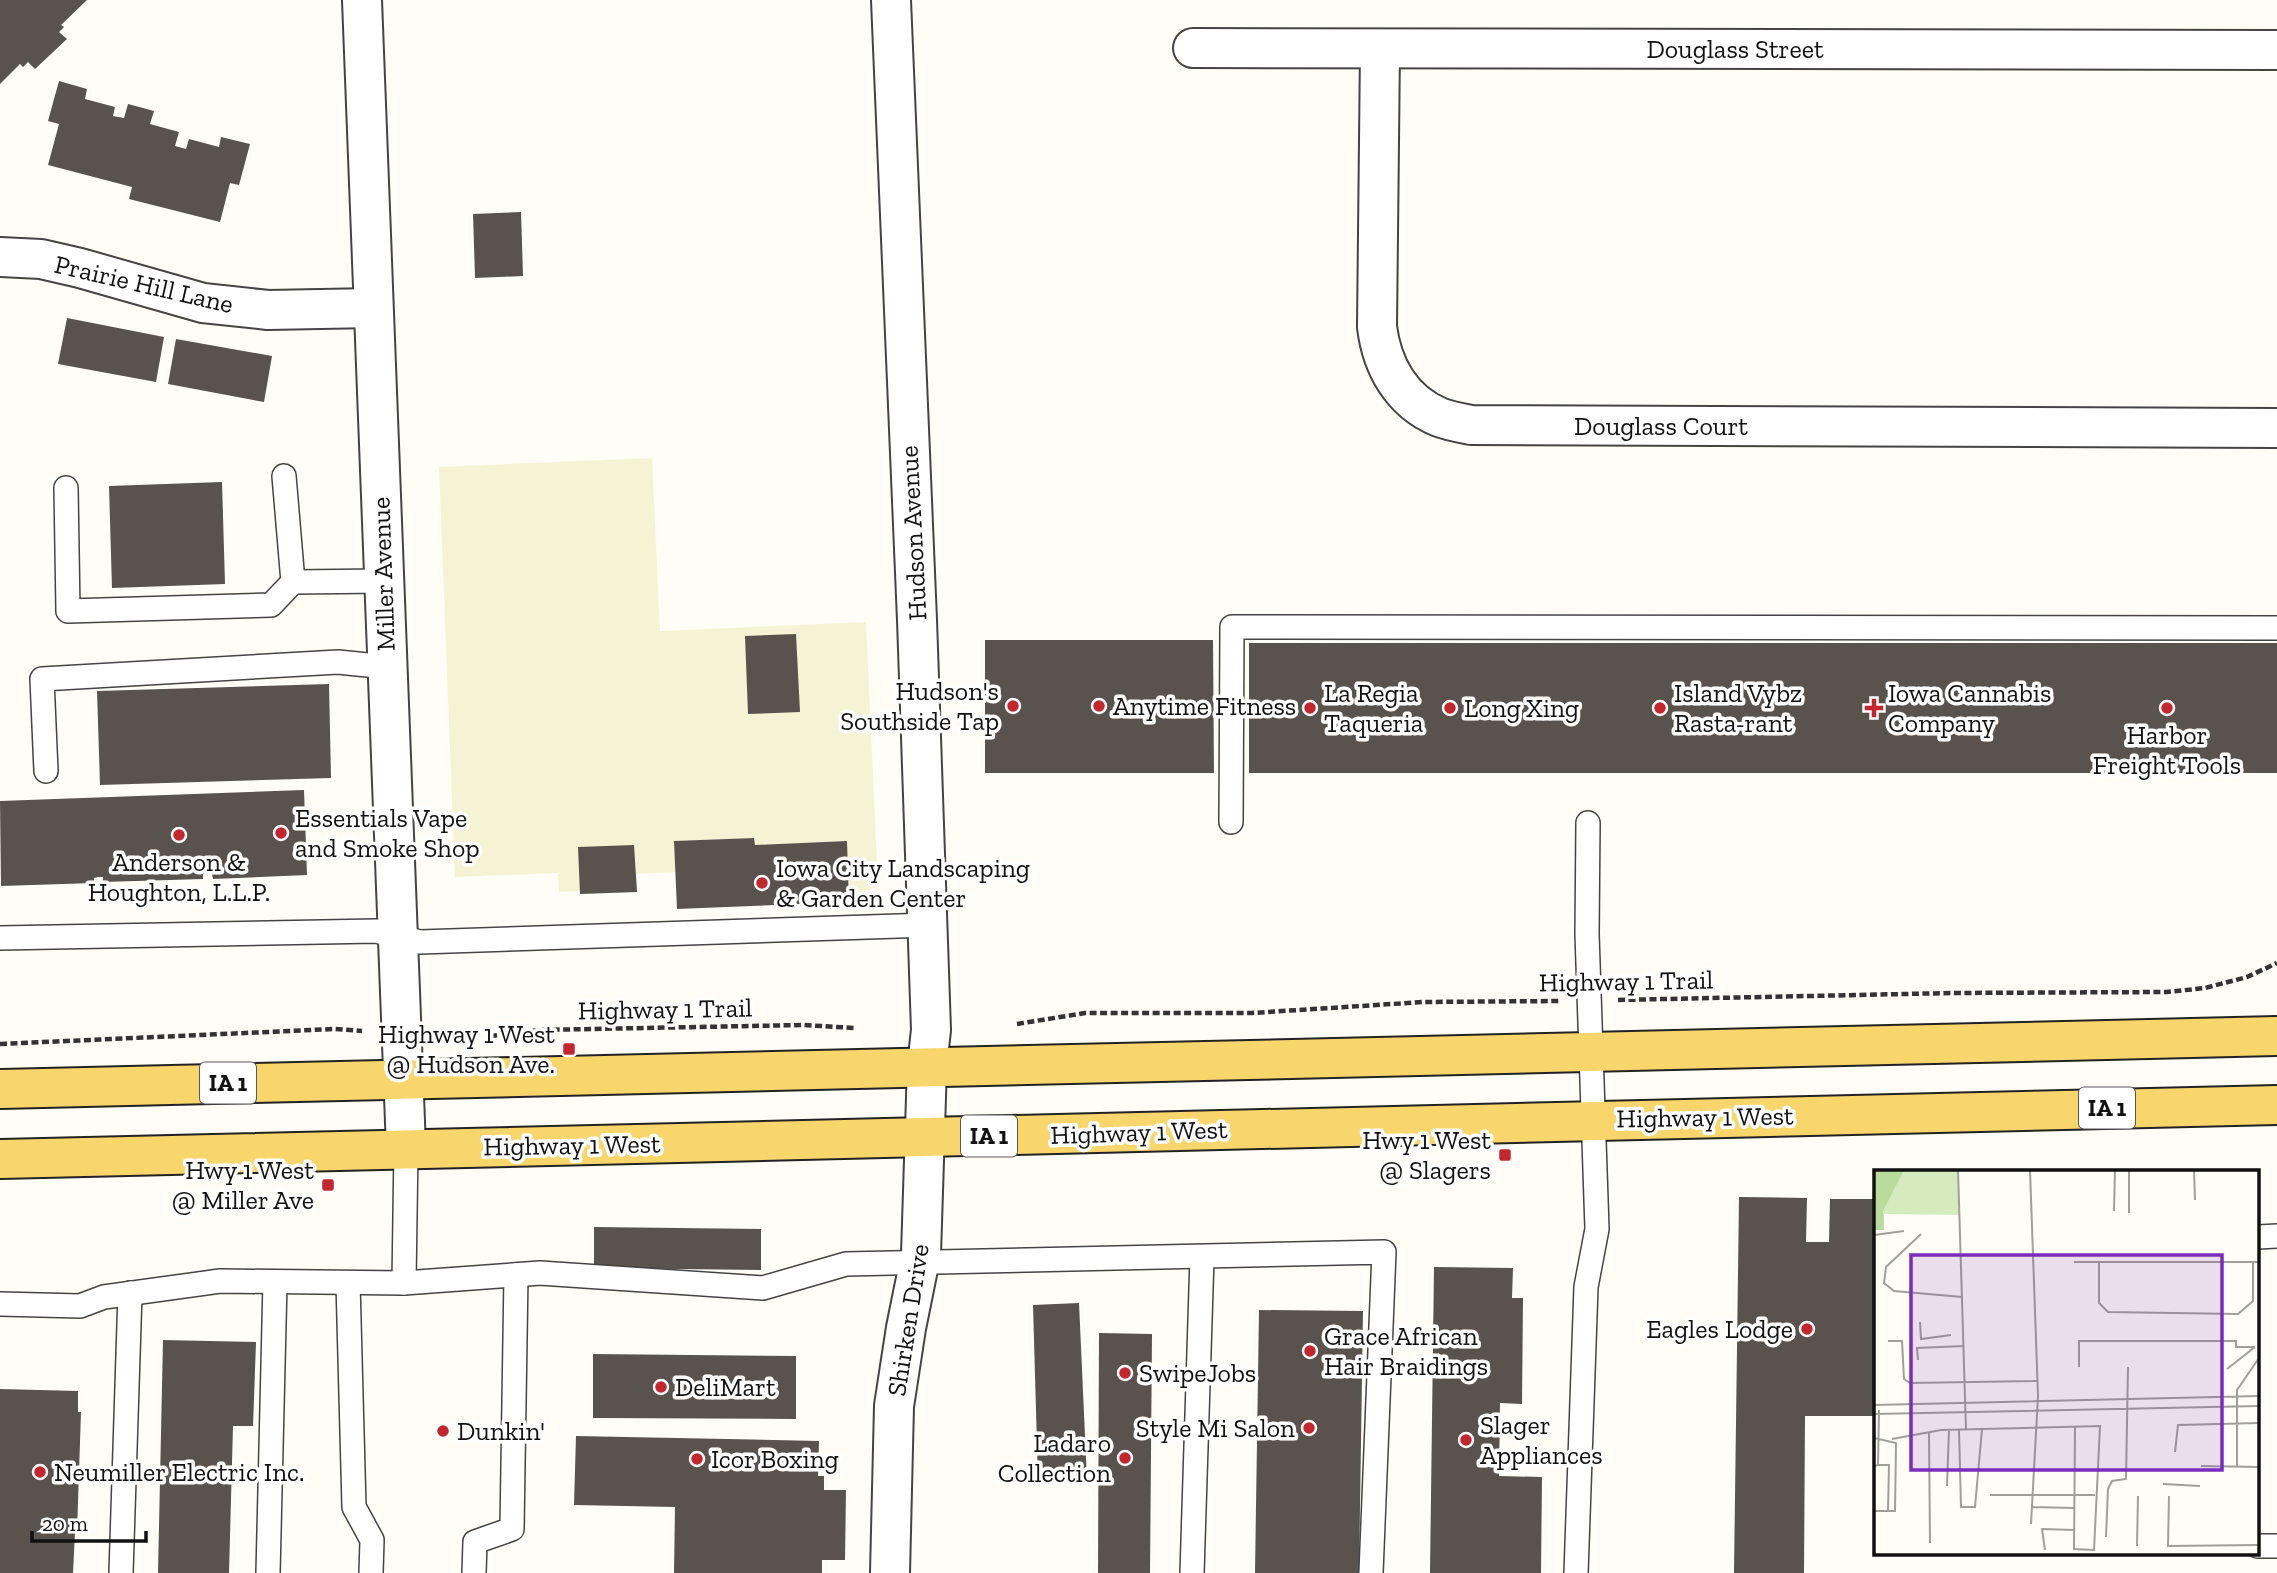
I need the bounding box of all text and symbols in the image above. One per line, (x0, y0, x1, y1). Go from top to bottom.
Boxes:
street label: Douglass Street (1646, 33, 1824, 65)
street label: Prairie Hill Lane (51, 248, 237, 320)
street label: Douglass Court (1574, 410, 1748, 442)
street label: Hudson Avenue (892, 445, 934, 621)
street label: Miller Avenue (364, 496, 402, 652)
place label: Hudson's Southside Tap (840, 675, 999, 737)
place label: La Regia Taqueria (1324, 677, 1424, 739)
place label: Island Vybz Rasta-rant (1674, 677, 1802, 739)
place label: Iowa Cannabis Company (1888, 677, 2052, 739)
place label: Anytime Fitness (1113, 690, 1296, 722)
place label: Long Xing (1464, 692, 1579, 724)
marker: Hudson's Southside Tap (1005, 698, 1021, 714)
marker: Anytime Fitness (1091, 698, 1107, 714)
marker: La Regia Taqueria (1302, 700, 1318, 716)
marker: Long Xing (1442, 700, 1458, 716)
marker: Island Vybz Rasta-rant (1652, 700, 1668, 716)
marker: Iowa Cannabis Company (1866, 700, 1882, 716)
marker: Harbor Freight Tools (2159, 700, 2175, 716)
place label: Harbor Freight Tools (2093, 719, 2241, 781)
place label: Essentials Vape and Smoke Shop (295, 802, 480, 864)
marker: Essentials Vape and Smoke Shop (273, 825, 289, 841)
marker: Anderson & Houghton, L.L.P. (171, 827, 187, 843)
place label: Anderson & Houghton, L.L.P. (88, 846, 270, 908)
place label: Iowa City Landscaping & Garden Center (776, 852, 1030, 914)
marker: Iowa City Landscaping & Garden Center (754, 875, 770, 891)
street label: Highway 1 Trail (1538, 963, 1714, 999)
street label: Highway 1 Trail (577, 991, 753, 1027)
place label: Highway 1 West @ Hudson Ave. (378, 1018, 555, 1080)
marker: Highway 1 West @ Hudson Ave. (561, 1041, 577, 1057)
road number: IA 1 (200, 1063, 256, 1104)
road number: IA 1 (2079, 1088, 2135, 1128)
street label: Highway 1 West (1616, 1099, 1794, 1135)
street label: Highway 1 West (1050, 1113, 1228, 1151)
road number: IA 1 (961, 1116, 1017, 1156)
place label: Hwy 1 West @ Slagers (1362, 1124, 1491, 1186)
street label: Highway 1 West (483, 1127, 661, 1163)
marker: Hwy 1 West @ Slagers (1497, 1147, 1513, 1163)
place label: Hwy 1 West @ Miller Ave (172, 1154, 314, 1216)
inset map (1874, 1170, 2260, 1556)
marker: Hwy 1 West @ Miller Ave (320, 1177, 336, 1193)
street label: Shirken Drive (880, 1242, 936, 1398)
place label: Eagles Lodge (1646, 1313, 1793, 1345)
place label: Grace African Hair Braidings (1324, 1320, 1488, 1382)
marker: Eagles Lodge (1799, 1321, 1815, 1337)
marker: Grace African Hair Braidings (1302, 1343, 1318, 1359)
place label: SwipeJobs (1139, 1357, 1256, 1389)
marker: SwipeJobs (1117, 1365, 1133, 1381)
place label: DeliMart (675, 1371, 776, 1403)
marker: DeliMart (653, 1379, 669, 1395)
place label: Slager Appliances (1480, 1409, 1603, 1471)
place label: Style Mi Salon (1136, 1412, 1295, 1444)
place label: Dunkin' (457, 1415, 545, 1447)
marker: Style Mi Salon (1301, 1420, 1317, 1436)
marker: Dunkin' (435, 1423, 451, 1439)
place label: Ladaro Collection (998, 1427, 1111, 1489)
marker: Slager Appliances (1458, 1432, 1474, 1448)
place label: Icor Boxing (711, 1443, 839, 1475)
marker: Ladaro Collection (1117, 1450, 1133, 1466)
marker: Icor Boxing (689, 1451, 705, 1467)
place label: Neumiller Electric Inc. (54, 1456, 305, 1488)
marker: Neumiller Electric Inc. (32, 1464, 48, 1480)
scale bar (32, 1500, 145, 1544)
text: 20 m (42, 1511, 88, 1536)

